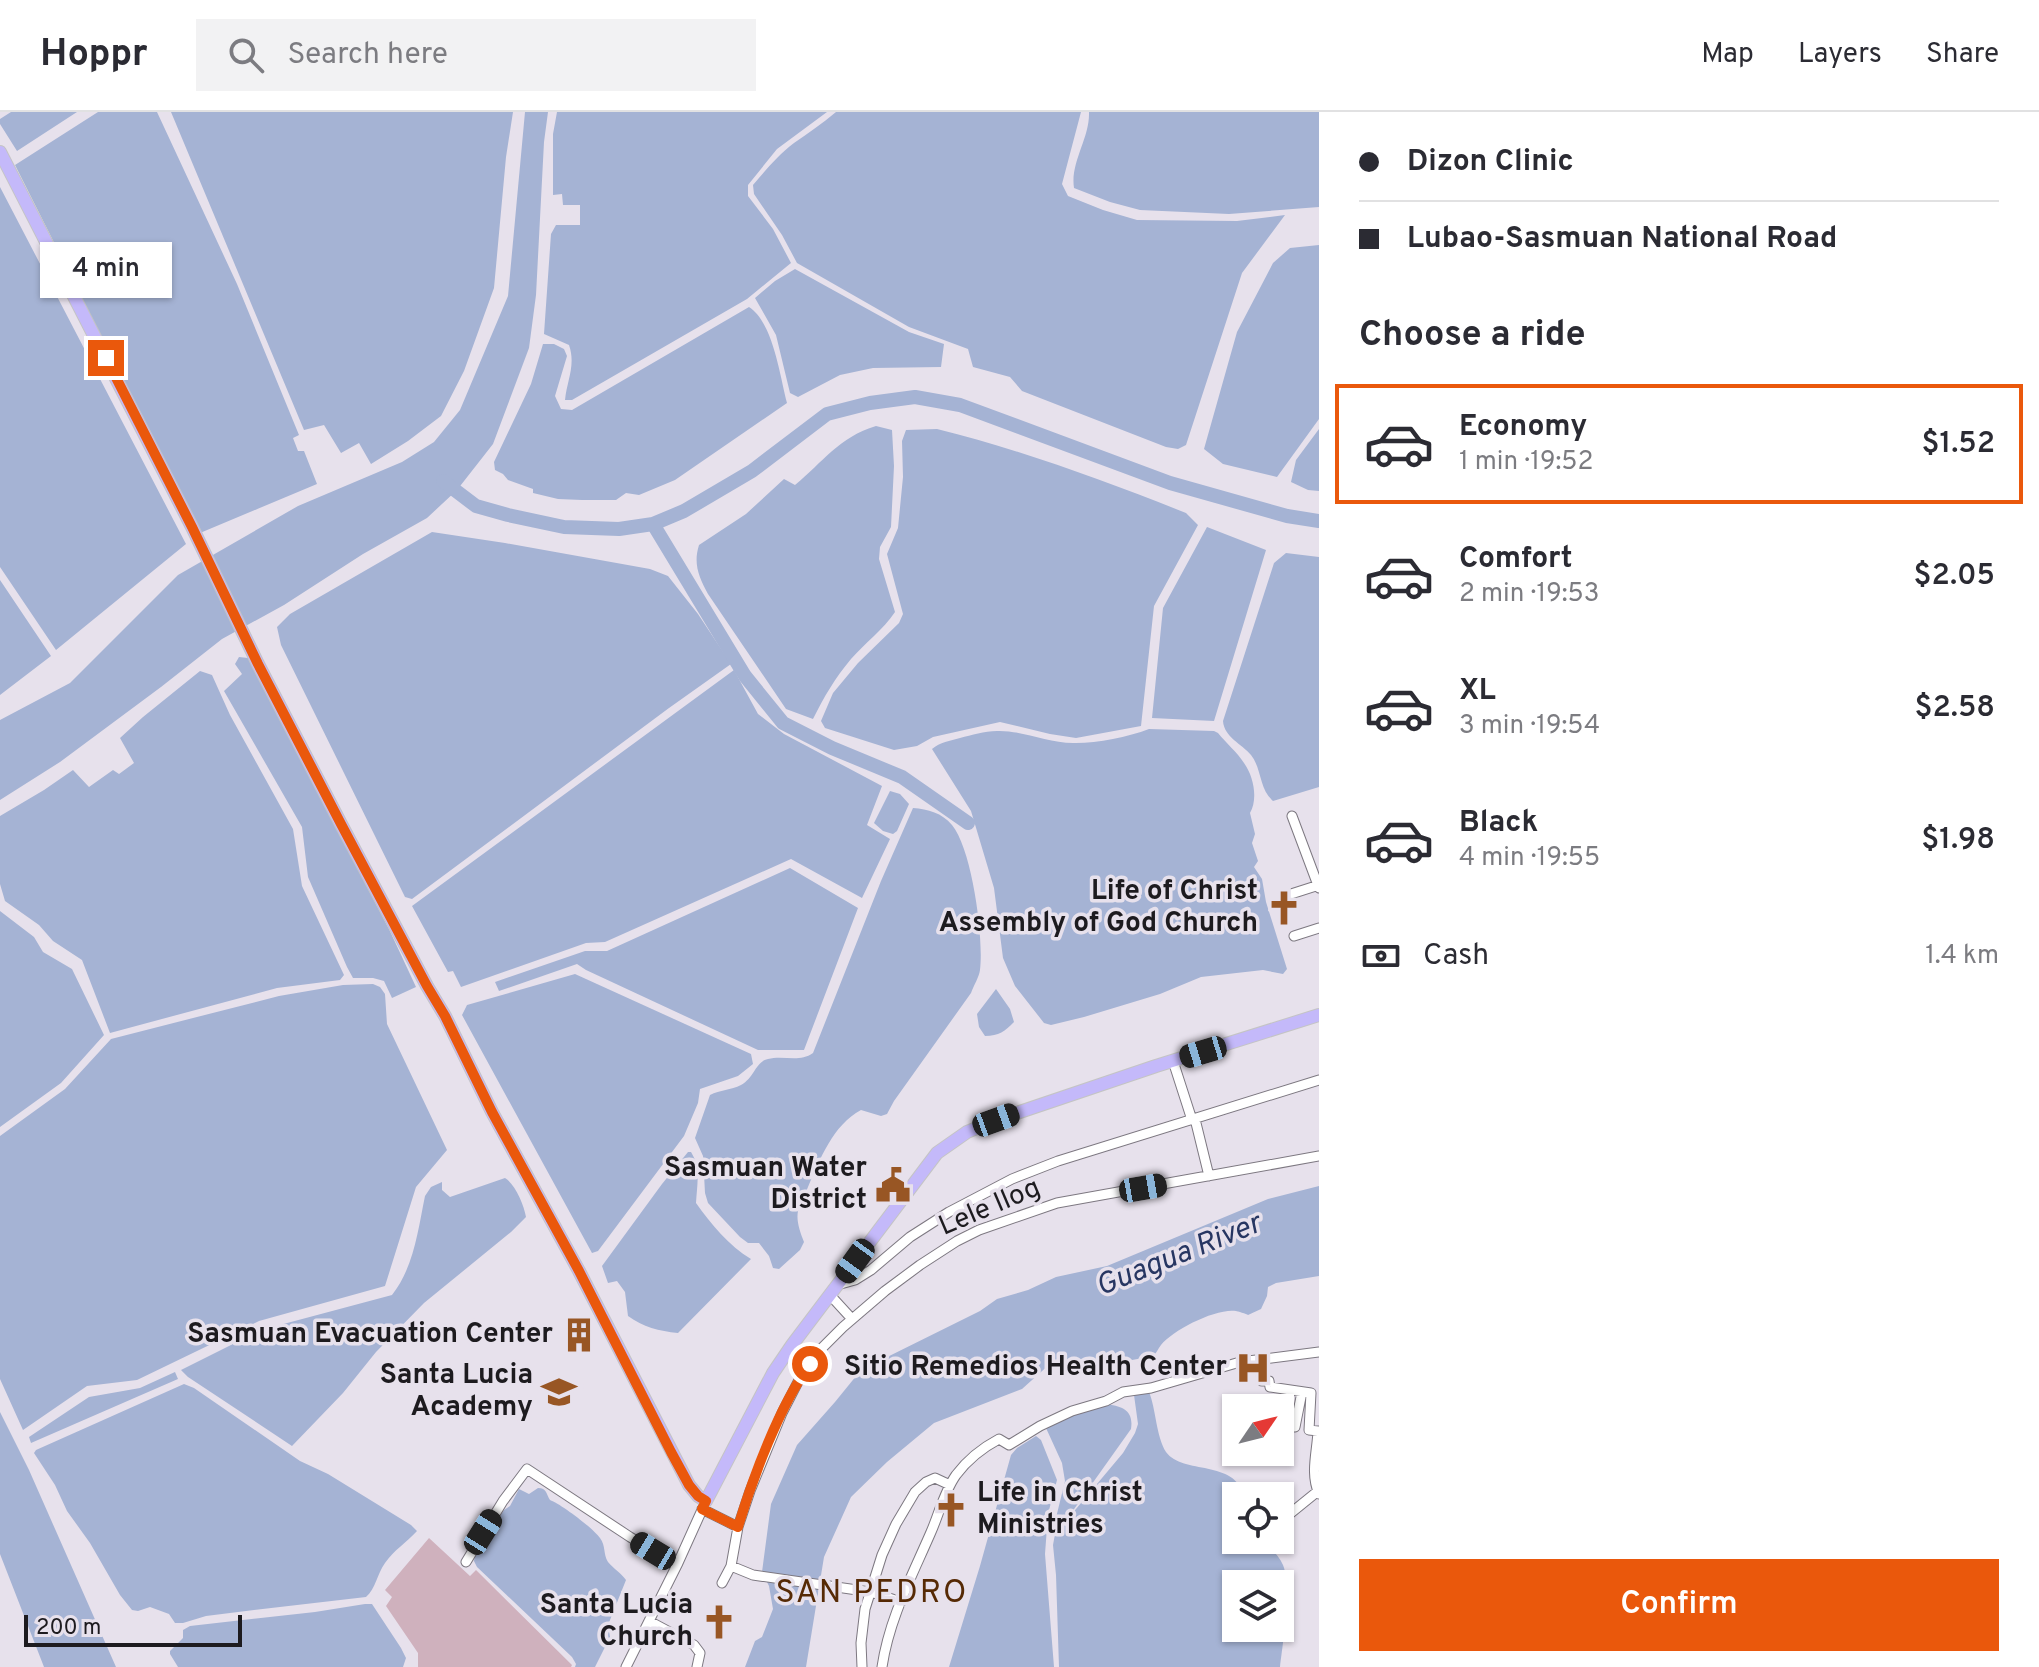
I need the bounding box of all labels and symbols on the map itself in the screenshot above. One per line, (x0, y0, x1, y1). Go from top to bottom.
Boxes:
callout: 4 min (40, 242, 172, 298)
route end (88, 340, 124, 376)
place label: Life of Christ Assembly of God Church (939, 874, 1258, 942)
church icon: Life of Christ Assembly of God Church (1265, 889, 1303, 927)
car (1177, 1034, 1229, 1070)
car (969, 1101, 1023, 1139)
place label: Sasmuan Water District (664, 1151, 867, 1219)
public building icon: Sasmuan Water District (874, 1166, 912, 1204)
street label: Lele Ilog (934, 1171, 1046, 1245)
car (1117, 1172, 1169, 1204)
water label: Guagua River (1091, 1205, 1269, 1306)
car (831, 1235, 879, 1287)
building icon: Sasmuan Evacuation Center (560, 1316, 598, 1354)
place label: Sasmuan Evacuation Center (187, 1317, 553, 1353)
route start (792, 1346, 828, 1382)
hospital icon: Sitio Remedios Health Center (1234, 1349, 1272, 1387)
place label: Sitio Remedios Health Center (844, 1350, 1227, 1386)
place label: Santa Lucia Academy (380, 1358, 533, 1426)
school or university icon: Santa Lucia Academy (540, 1373, 578, 1411)
north arrow (1222, 1394, 1294, 1466)
place label: Life in Christ Ministries (977, 1476, 1143, 1544)
church icon: Life in Christ Ministries (932, 1491, 970, 1529)
car (460, 1505, 506, 1559)
car (626, 1528, 680, 1574)
district label: SAN PEDRO (776, 1574, 968, 1614)
place label: Santa Lucia Church (540, 1588, 693, 1656)
church icon: Santa Lucia Church (700, 1603, 738, 1641)
scale bar (24, 1611, 242, 1647)

